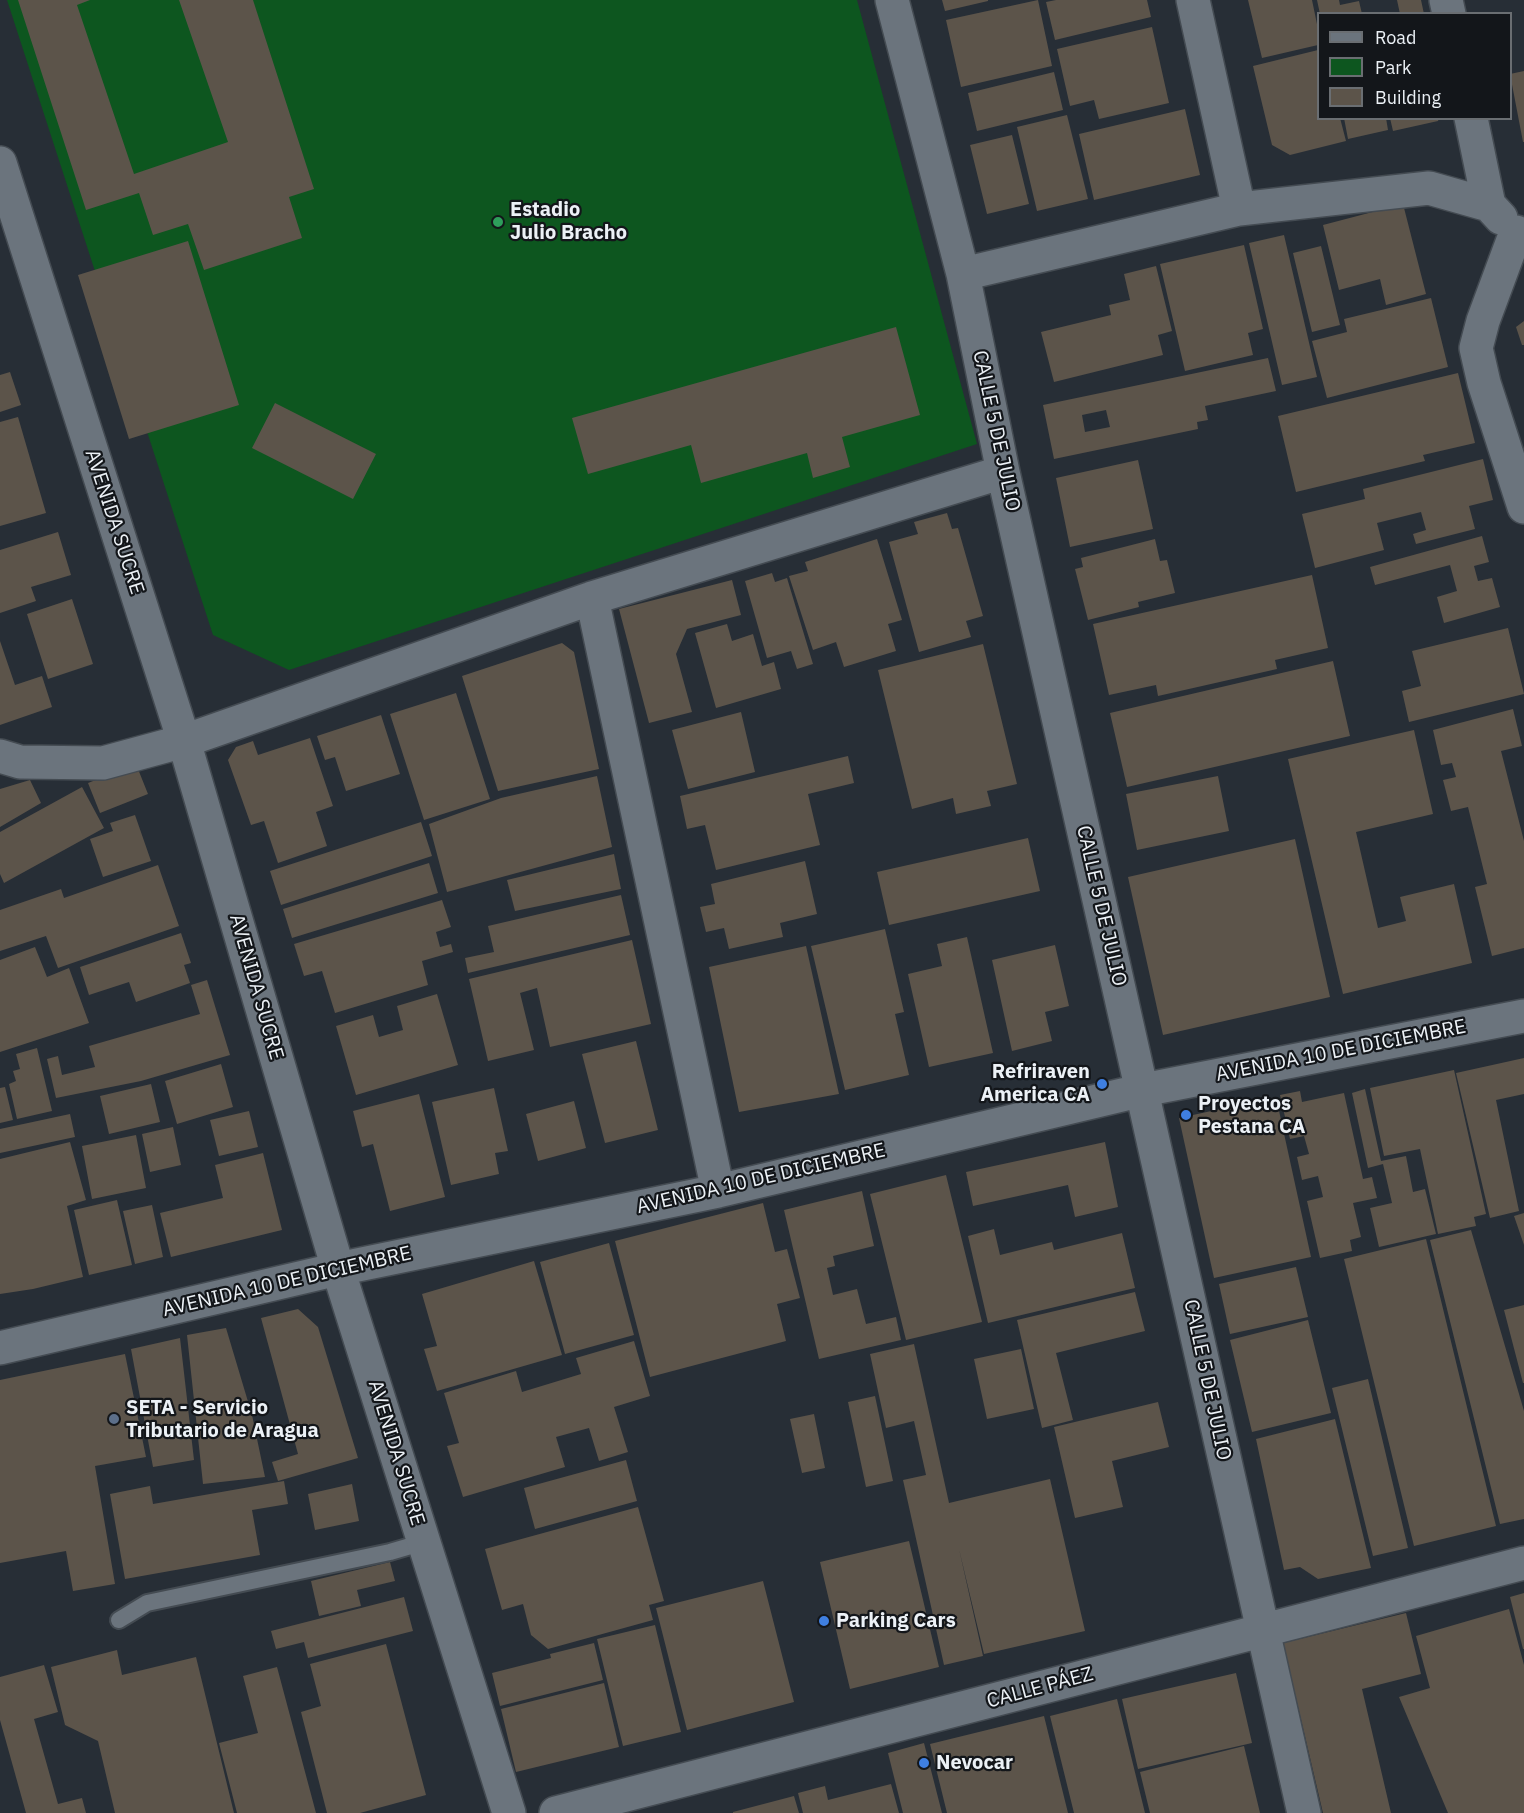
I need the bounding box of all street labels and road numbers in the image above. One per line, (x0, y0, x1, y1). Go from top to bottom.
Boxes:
street label: CALLE 5 DE JULIO (967, 348, 1025, 514)
street label: AVENIDA SUCRE (79, 447, 149, 597)
street label: CALLE 5 DE JULIO (1071, 823, 1131, 989)
street label: AVENIDA SUCRE (224, 911, 288, 1063)
street label: AVENIDA 10 DE DICIEMBRE (1214, 1015, 1468, 1087)
street label: AVENIDA 10 DE DICIEMBRE (634, 1139, 888, 1219)
street label: AVENIDA 10 DE DICIEMBRE (160, 1242, 414, 1322)
street label: CALLE 5 DE JULIO (1178, 1297, 1236, 1463)
street label: AVENIDA SUCRE (362, 1377, 430, 1529)
street label: CALLE PÁEZ (984, 1662, 1096, 1714)

